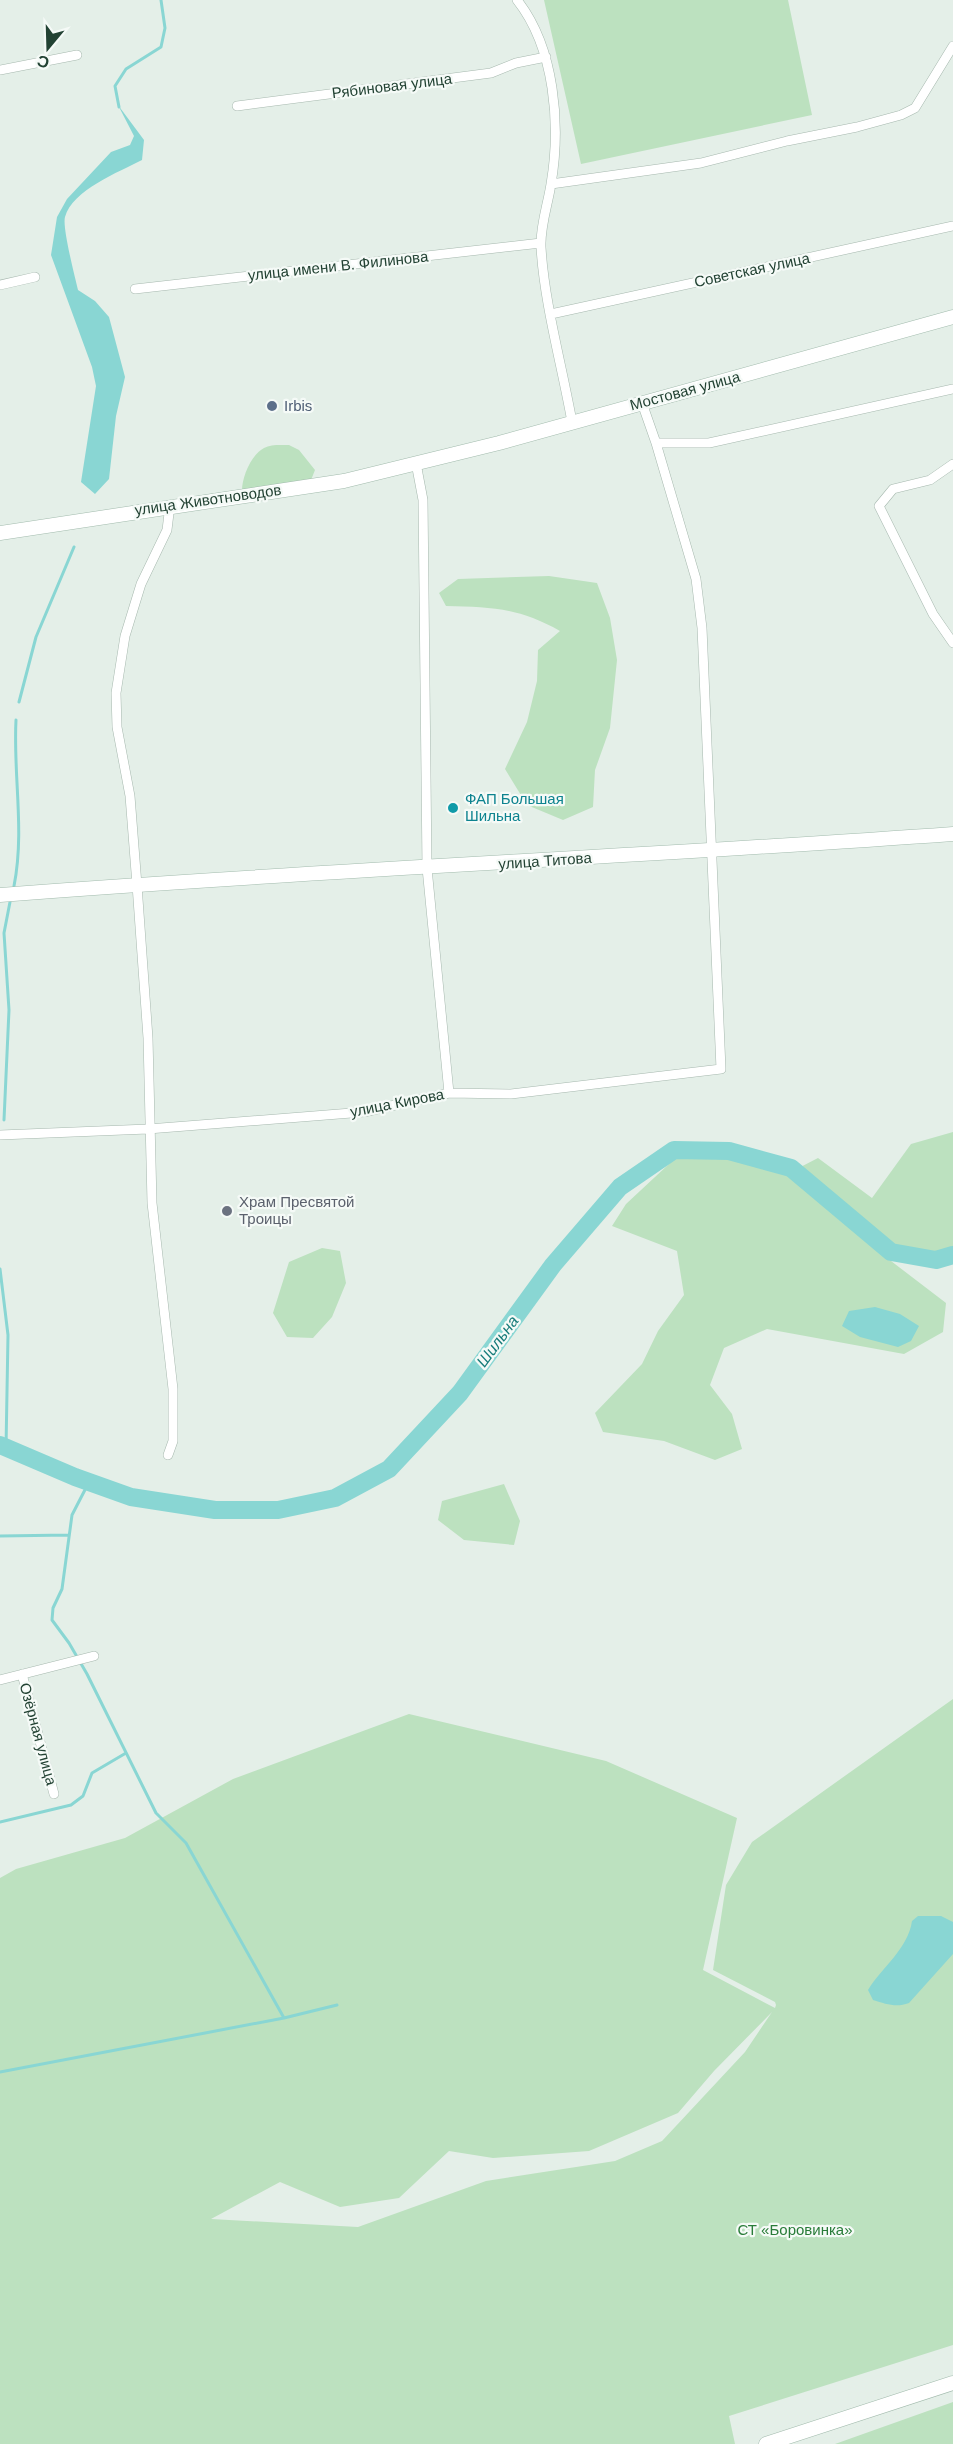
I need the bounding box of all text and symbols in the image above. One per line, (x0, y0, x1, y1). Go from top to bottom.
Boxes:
north arrow (18, 18, 78, 78)
text: С (35, 52, 52, 72)
street label: Рябиновая улица (331, 70, 454, 101)
street label: улица имени В. Филинова (247, 248, 430, 283)
street label: Советская улица (693, 249, 812, 290)
street label: Мостовая улица (628, 367, 742, 413)
place label: Irbis (284, 397, 312, 414)
marker: Irbis (265, 399, 279, 413)
street label: улица Животноводов (134, 481, 282, 518)
place label: ФАП Большая Шильна (465, 790, 564, 824)
marker: ФАП Большая Шильна (446, 801, 460, 815)
street label: улица Титова (498, 849, 593, 872)
street label: улица Кирова (348, 1085, 446, 1120)
place label: Храм Пресвятой Троицы (239, 1193, 354, 1227)
marker: Храм Пресвятой Троицы (220, 1204, 234, 1218)
water label: Шильна (473, 1312, 522, 1370)
street label: Озёрная улица (17, 1681, 60, 1788)
park label: СТ «Боровинка» (737, 2221, 853, 2238)

